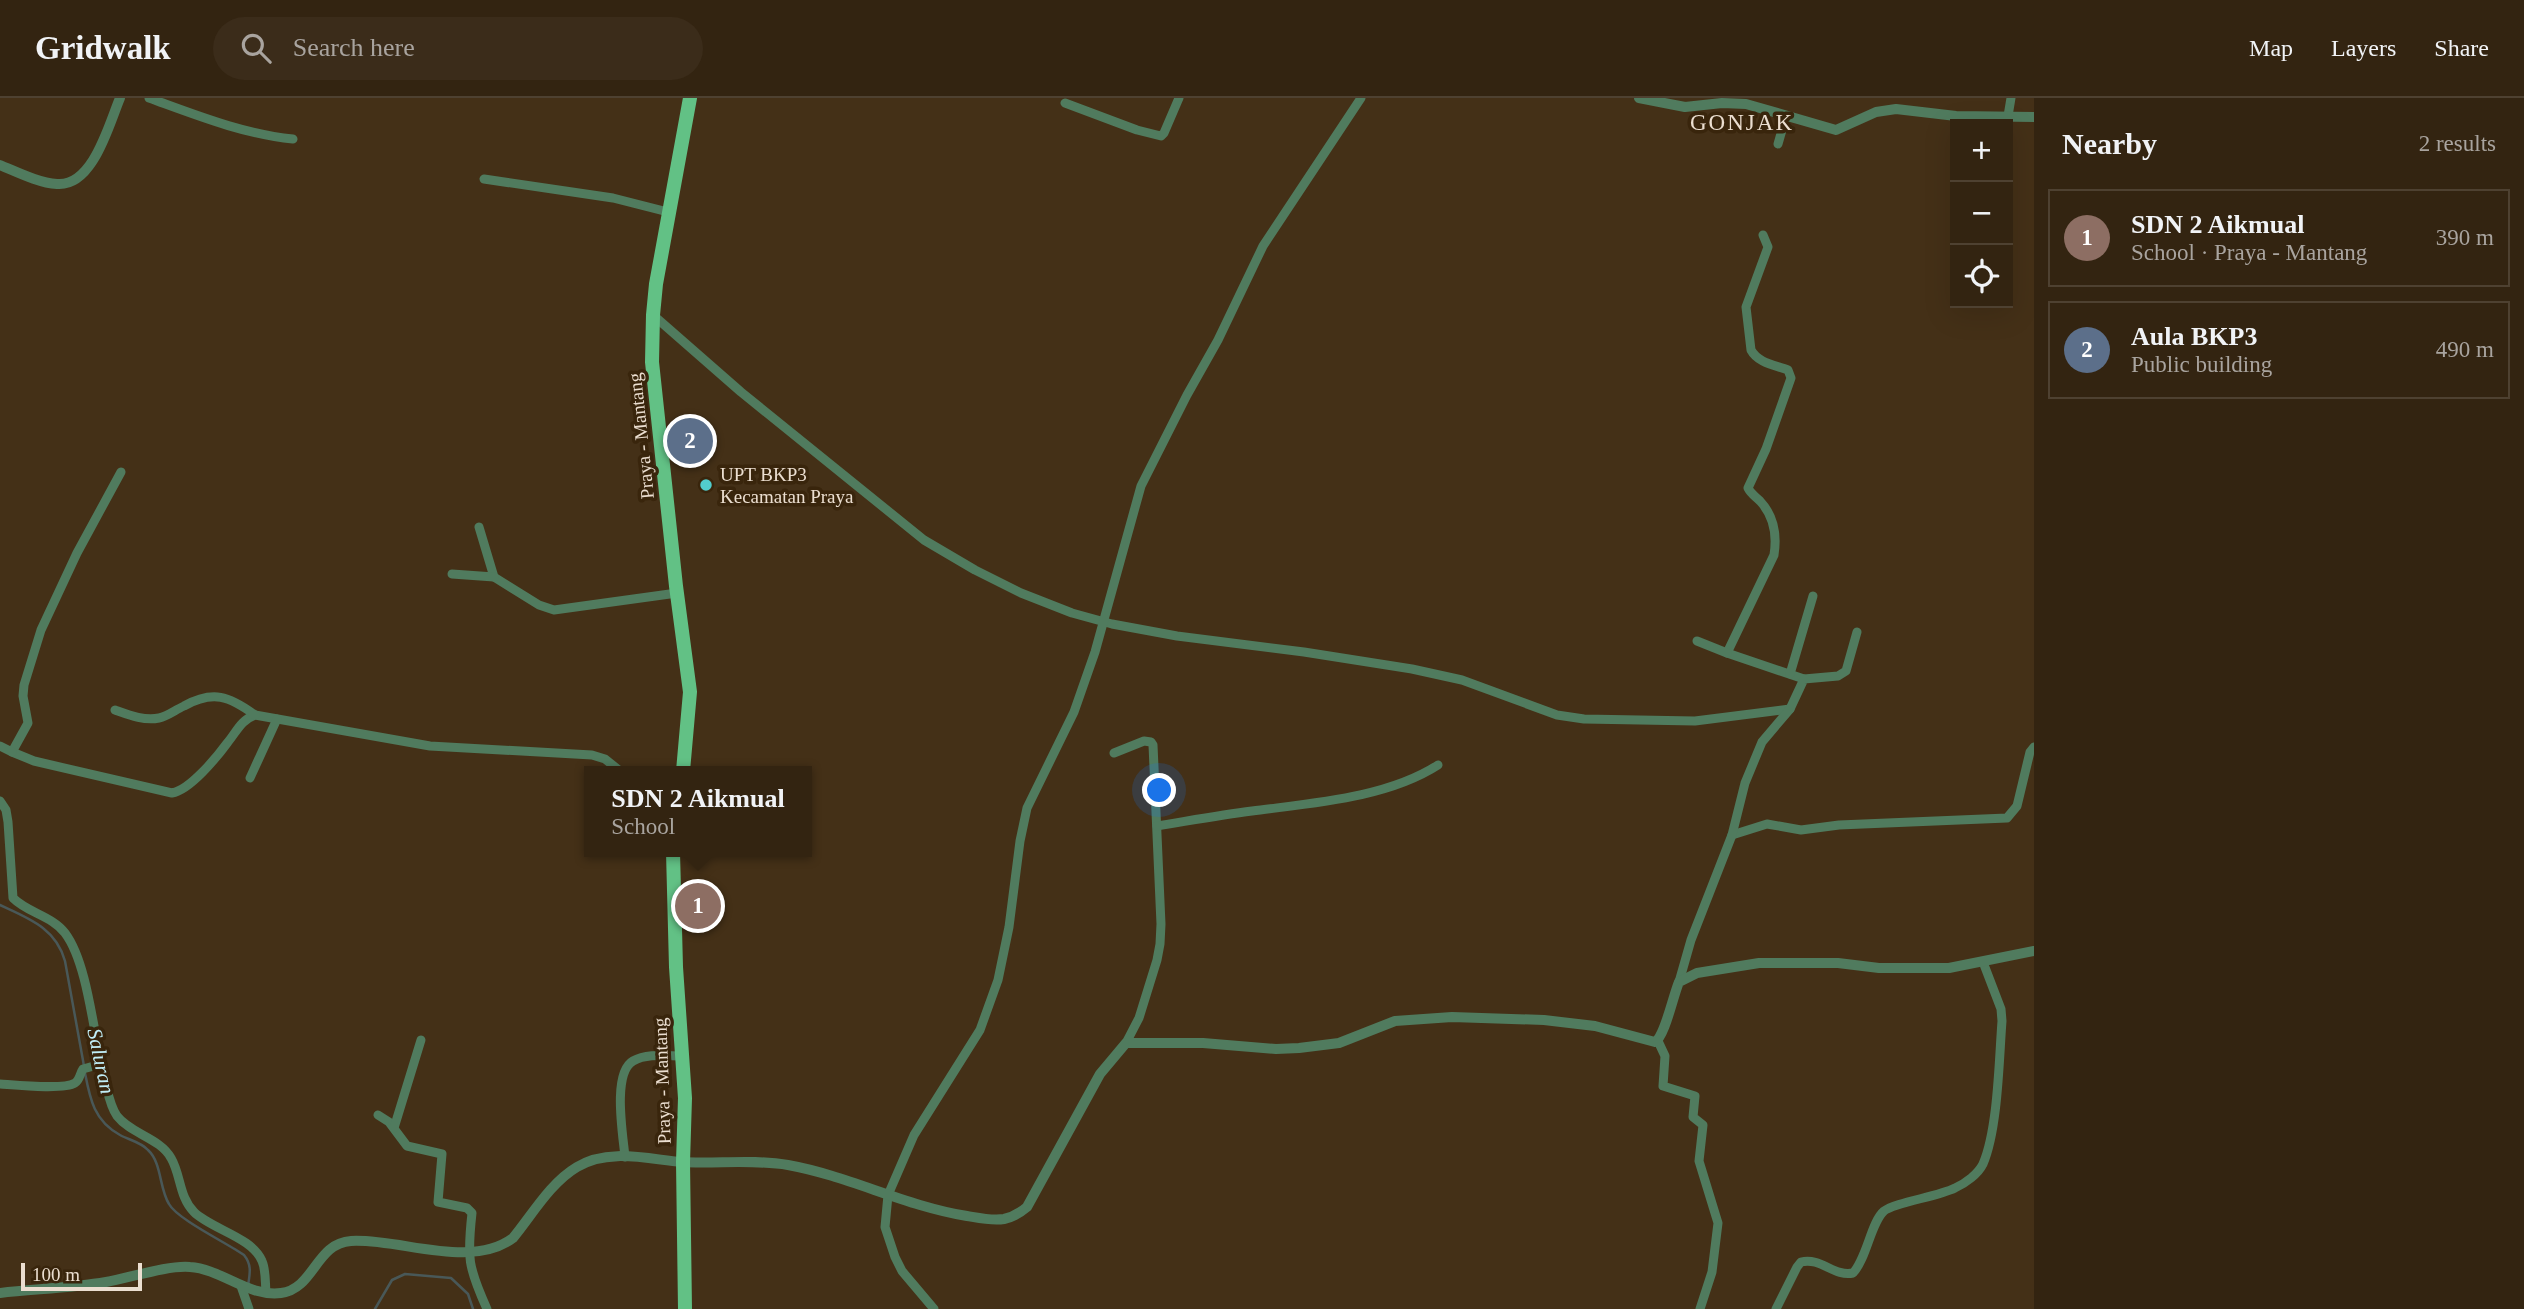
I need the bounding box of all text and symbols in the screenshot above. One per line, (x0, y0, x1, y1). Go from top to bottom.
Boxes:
search box (213, 17, 703, 80)
icon: search (237, 29, 275, 67)
text: Gridwalk (35, 30, 171, 66)
text: Search here (293, 33, 415, 62)
text: Map (2249, 35, 2293, 61)
text: Layers (2331, 35, 2396, 61)
text: Share (2434, 35, 2489, 61)
district label: GONJAK (1690, 110, 1794, 135)
map controls (1950, 119, 2013, 308)
button: + (1950, 119, 2013, 182)
text: Nearby (2062, 127, 2157, 160)
text: 2 results (2419, 131, 2496, 156)
button: − (1950, 182, 2013, 245)
text: SDN 2 Aikmual (2131, 210, 2304, 239)
text: 1 (2081, 225, 2093, 250)
text: 390 m (2436, 225, 2494, 250)
text: School · Praya - Mantang (2131, 240, 2367, 265)
button: locate (1950, 245, 2013, 308)
text: Aula BKP3 (2131, 322, 2257, 351)
text: 2 (2081, 337, 2093, 362)
text: 490 m (2436, 337, 2494, 362)
text: Public building (2131, 352, 2272, 377)
street label: Praya - Mantang (624, 371, 658, 500)
pin: 2 (667, 415, 713, 467)
place label: UPT BKP3 Kecamatan Praya (720, 464, 854, 507)
marker: UPT BKP3 Kecamatan Praya (698, 477, 714, 493)
popup (584, 766, 812, 857)
your location (1142, 773, 1176, 807)
text: SDN 2 Aikmual (611, 784, 785, 813)
text: School (611, 814, 675, 839)
pin: 1 (675, 880, 721, 932)
street label: Praya - Mantang (649, 1017, 675, 1145)
water label: Saluran (82, 1026, 120, 1096)
scale bar (21, 1260, 142, 1292)
text: 100 m (32, 1264, 80, 1285)

